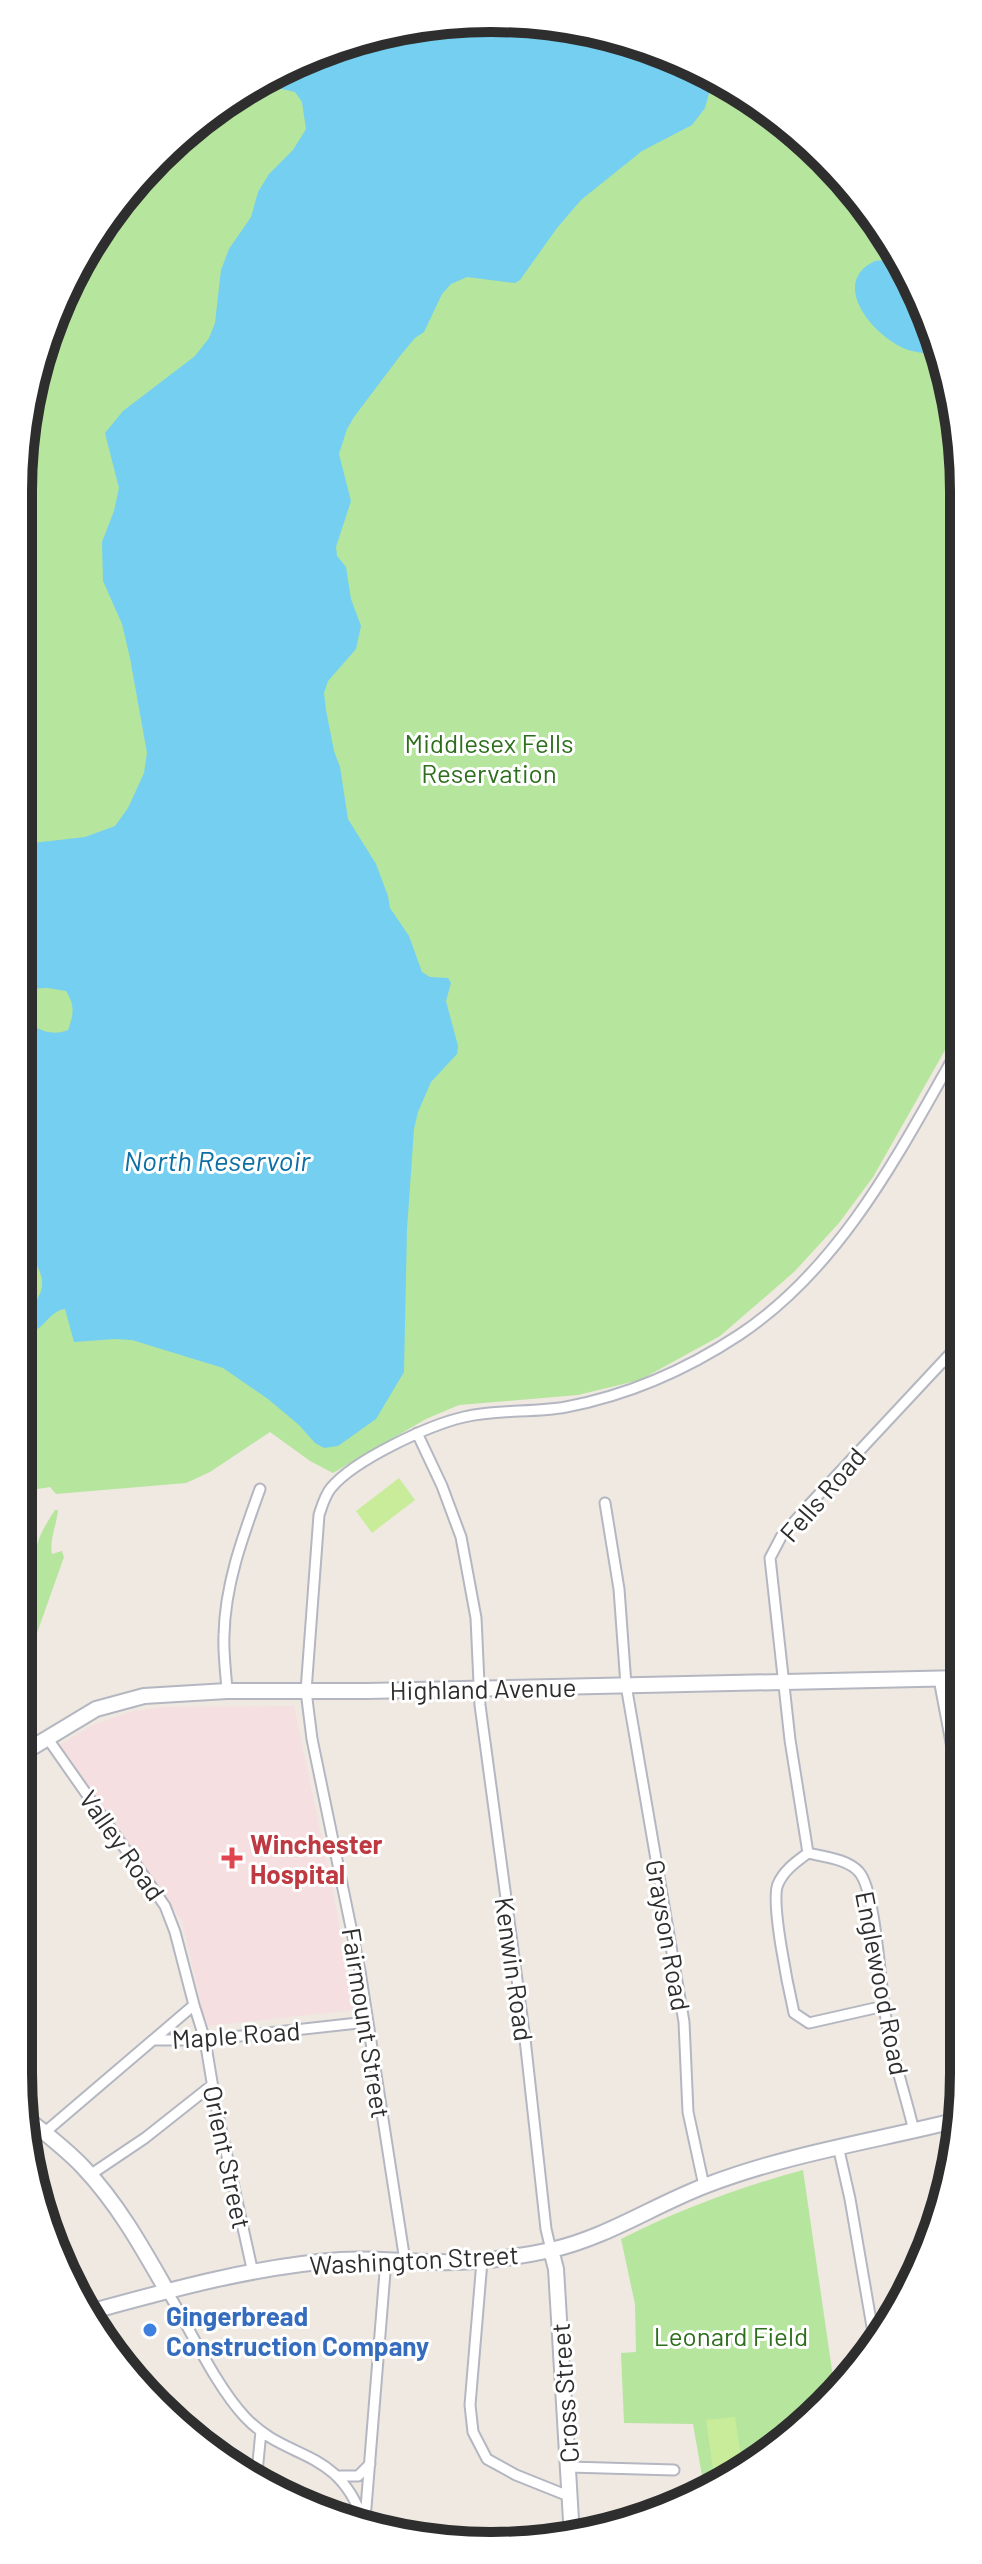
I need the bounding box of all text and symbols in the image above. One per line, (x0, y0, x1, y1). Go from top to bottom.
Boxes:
park label: Middlesex Fells Reservation (405, 727, 573, 788)
water label: North Reservoir (124, 1143, 311, 1177)
street label: Fells Road (773, 1441, 871, 1547)
street label: Highland Avenue (389, 1671, 577, 1705)
street label: Valley Road (74, 1784, 172, 1906)
place label: Winchester Hospital (250, 1828, 383, 1889)
marker: Winchester Hospital (221, 1847, 243, 1869)
street label: Grayson Road (640, 1857, 698, 2013)
street label: Englewood Road (850, 1888, 916, 2078)
street label: Kenwin Road (490, 1895, 540, 2043)
street label: Fairmount Street (337, 1926, 397, 2120)
street label: Maple Road (171, 2014, 301, 2054)
street label: Orient Street (198, 2082, 258, 2232)
street label: Washington Street (309, 2238, 519, 2280)
place label: Gingerbread Construction Company (166, 2300, 429, 2361)
park label: Leonard Field (654, 2320, 808, 2351)
marker: Gingerbread Construction Company (141, 2321, 159, 2339)
street label: Cross Street (544, 2322, 584, 2464)

